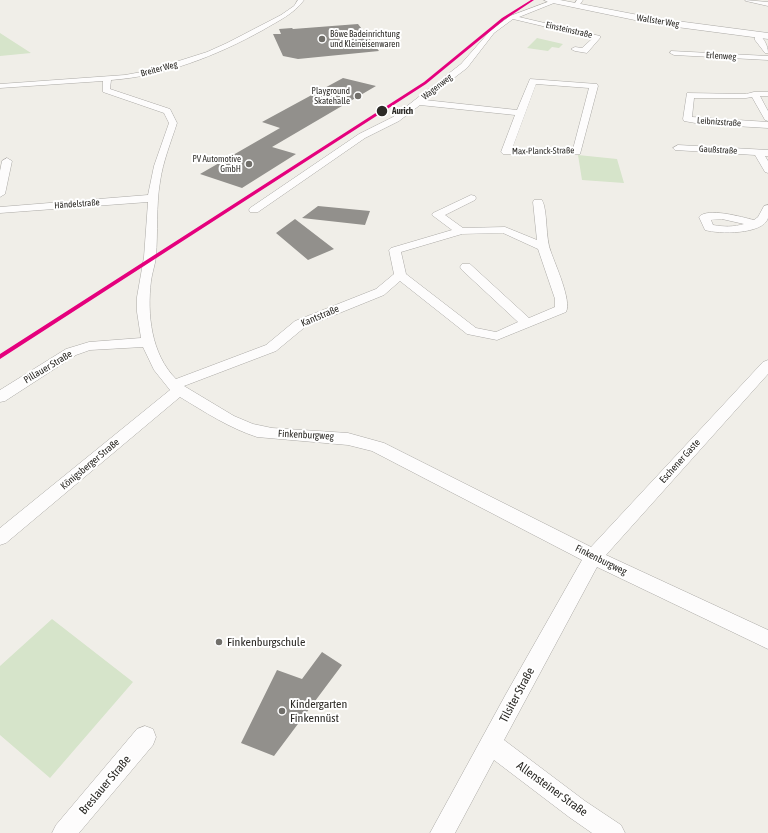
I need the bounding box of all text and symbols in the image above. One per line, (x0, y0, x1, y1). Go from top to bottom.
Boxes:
street label: Wallster Weg (636, 12, 680, 30)
street label: Einsteinstraße (545, 19, 593, 41)
place label: Böwe Badeinrichtung und Kleineisenwaren (330, 29, 400, 50)
marker: Böwe Badeinrichtung und Kleineisenwaren (317, 34, 327, 44)
street label: Erlenweg (706, 50, 736, 62)
street label: Breiter Weg (139, 59, 179, 79)
street label: Wagenweg (420, 72, 454, 102)
place label: Playground Skatehalle (312, 86, 350, 107)
marker: Playground Skatehalle (353, 91, 363, 101)
marker: Aurich (375, 104, 389, 118)
place label: Aurich (392, 106, 413, 116)
street label: Leibnizstraße (697, 115, 741, 129)
street label: Gaußstraße (699, 144, 737, 156)
street label: Max-Planck-Straße (512, 145, 574, 157)
place label: PV Automotive GmbH (192, 154, 241, 175)
marker: PV Automotive GmbH (244, 159, 254, 169)
street label: Händelstraße (54, 197, 100, 211)
street label: Kantstraße (299, 303, 341, 329)
street label: Pillauer Straße (22, 348, 74, 386)
street label: Finkenburgweg (278, 428, 334, 442)
street label: Königsberger Straße (58, 436, 122, 492)
street label: Eschener Gaste (657, 436, 703, 486)
street label: Finkenburgweg (573, 542, 629, 578)
place label: Finkenburgschule (227, 635, 305, 649)
marker: Finkenburgschule (214, 637, 224, 647)
street label: Tilsiter Straße (496, 665, 538, 725)
place label: Kindergarten Finkennüst (290, 697, 347, 725)
marker: Kindergarten Finkennüst (277, 706, 287, 716)
street label: Breslauer Straße (76, 753, 134, 817)
street label: Allensteiner Straße (514, 758, 590, 820)

